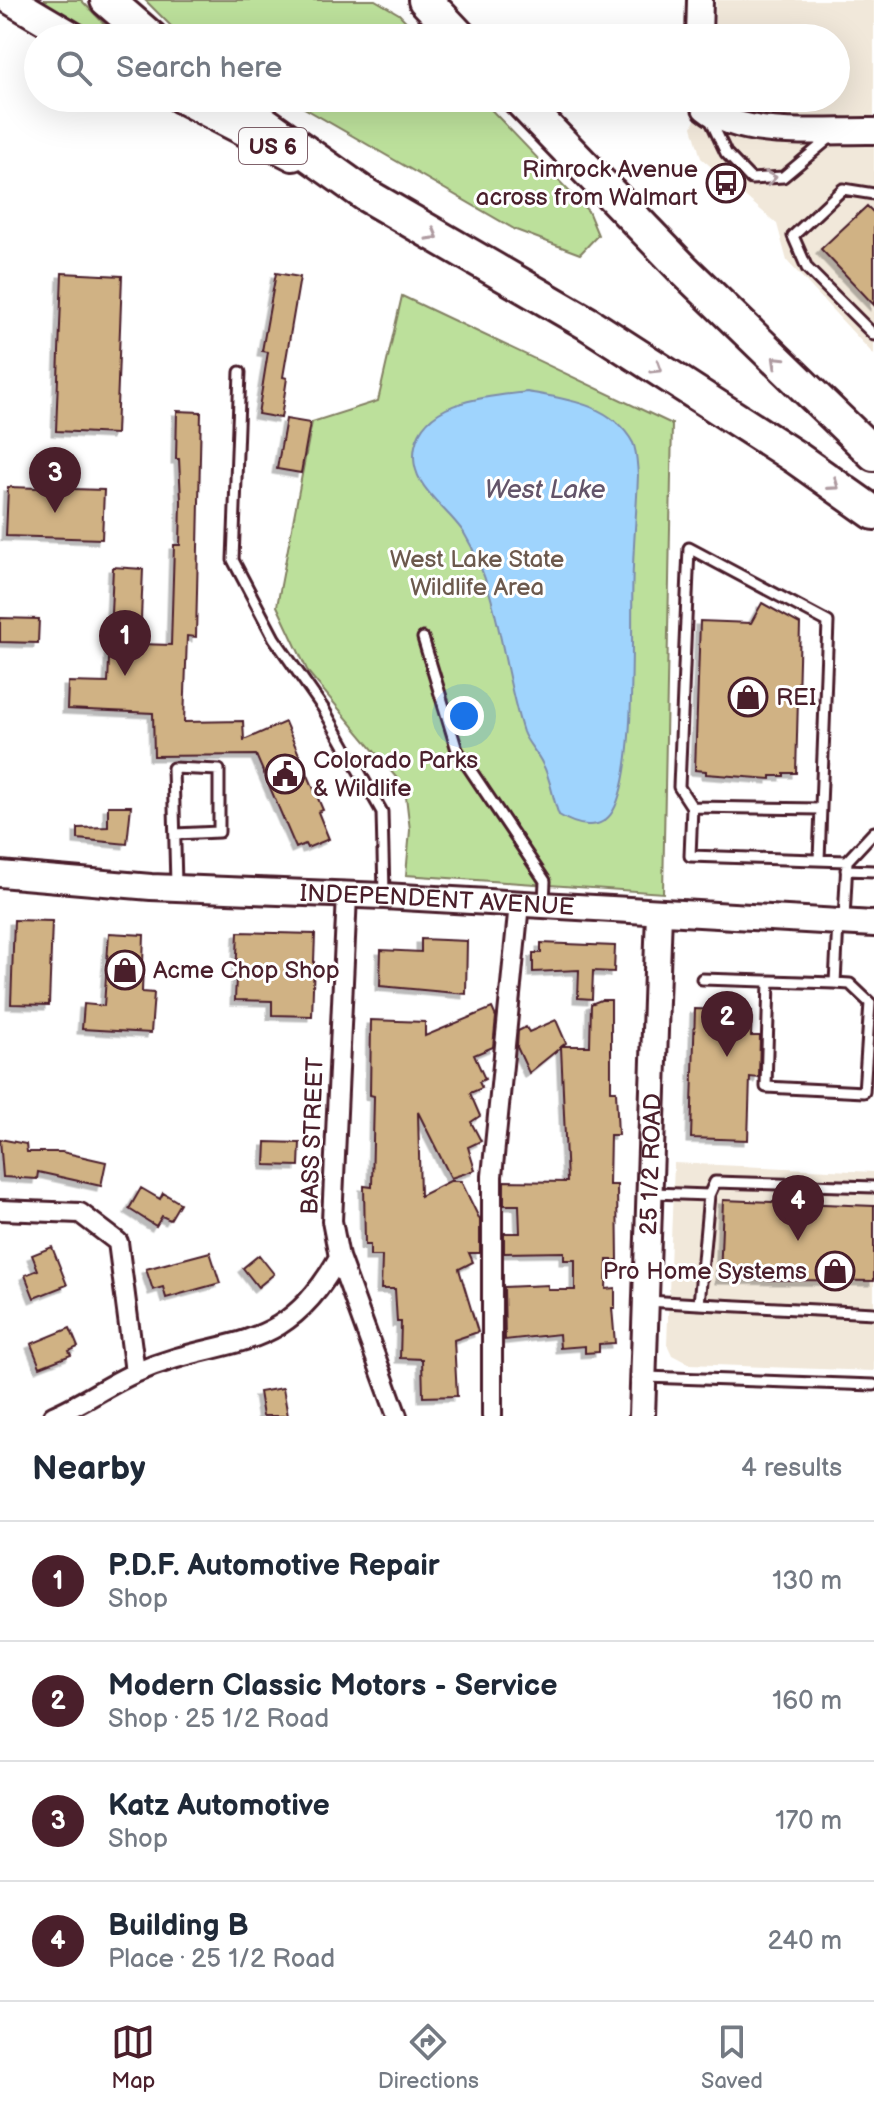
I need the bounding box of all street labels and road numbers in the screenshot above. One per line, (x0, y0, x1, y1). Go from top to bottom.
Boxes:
road number: US 6 (239, 128, 307, 164)
street label: INDEPENDENT AVENUE (299, 879, 575, 922)
street label: BASS STREET (295, 1056, 330, 1215)
street label: 25 1/2 ROAD (634, 1093, 668, 1236)

